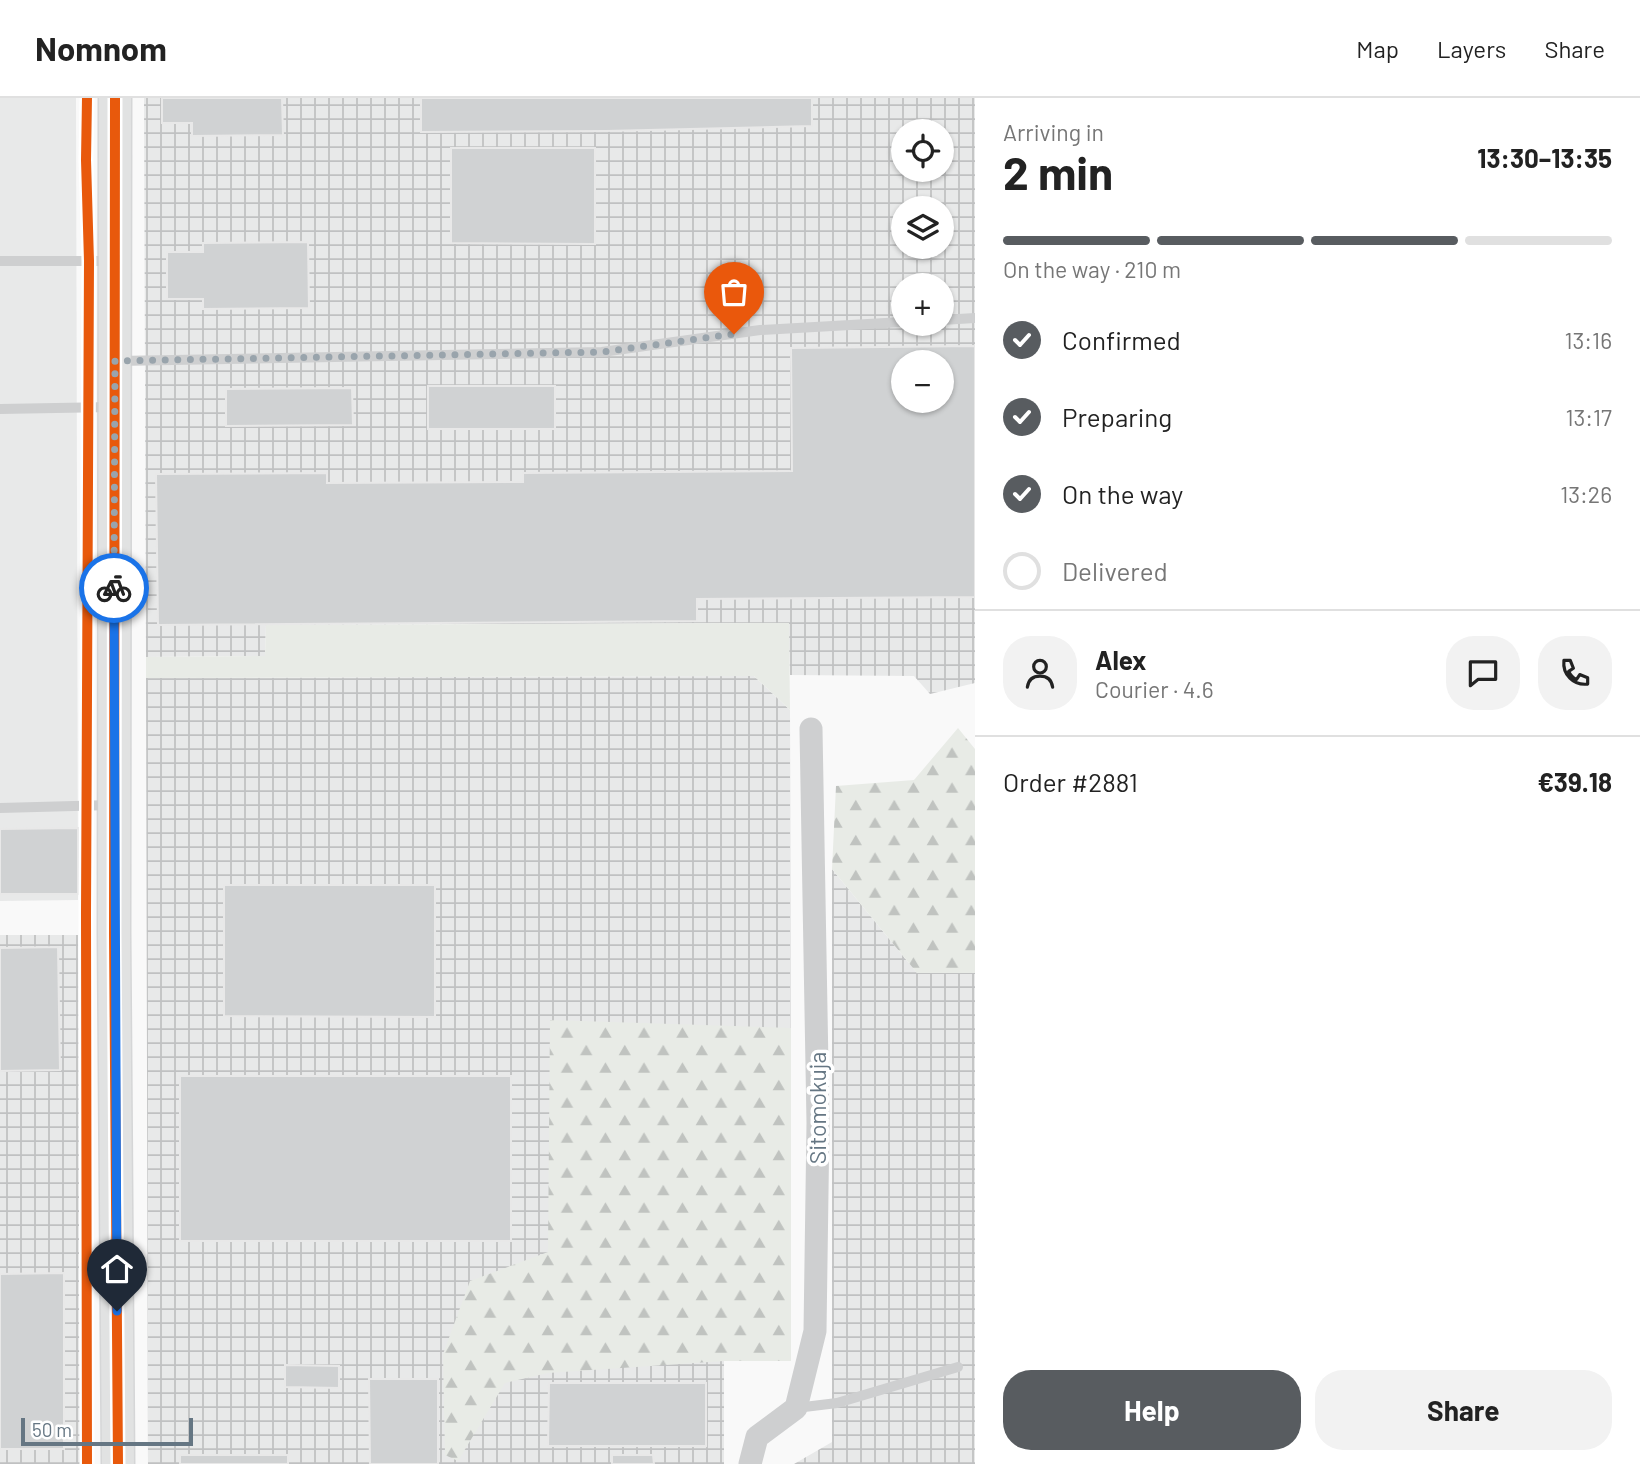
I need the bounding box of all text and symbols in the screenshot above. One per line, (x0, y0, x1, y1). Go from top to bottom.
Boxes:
text: Nomnom (35, 28, 167, 68)
text: Map (1356, 34, 1399, 63)
text: Layers (1437, 34, 1506, 63)
text: Share (1544, 34, 1605, 63)
text: Arriving in (1003, 118, 1104, 146)
map controls (891, 119, 954, 413)
button: locate (891, 119, 954, 182)
text: 13:30–13:35 (1477, 142, 1612, 173)
text: 2 min (1003, 144, 1113, 199)
button: layers (891, 196, 954, 259)
text: On the way · 210 m (1003, 255, 1181, 283)
pin (704, 262, 764, 334)
icon: bag (715, 273, 753, 311)
button: + (891, 273, 954, 336)
icon: check (1003, 321, 1041, 359)
text: Confirmed (1062, 324, 1181, 355)
text: 13:16 (1564, 326, 1612, 354)
button: − (891, 350, 954, 413)
icon: check (1003, 398, 1041, 436)
text: Preparing (1062, 401, 1172, 432)
text: 13:17 (1565, 403, 1612, 431)
icon: check (1003, 475, 1041, 513)
text: On the way (1062, 478, 1183, 509)
text: 13:26 (1560, 480, 1612, 508)
courier (79, 553, 149, 623)
text: Delivered (1062, 555, 1168, 586)
icon: bike (95, 569, 133, 607)
button: person (1003, 636, 1077, 710)
button: chat (1446, 636, 1520, 710)
button: phone (1538, 636, 1612, 710)
text: Alex (1095, 644, 1146, 675)
text: Courier · 4.6 (1095, 675, 1214, 703)
text: Order #2881 (1003, 766, 1138, 797)
text: €39.18 (1537, 766, 1612, 797)
street label: Sitomokuja (803, 1052, 831, 1164)
pin (87, 1239, 147, 1311)
icon: home (98, 1250, 136, 1288)
button: Help (1003, 1370, 1301, 1450)
button: Share (1315, 1370, 1612, 1450)
scale bar (21, 1415, 192, 1447)
text: 50 m (32, 1418, 72, 1441)

